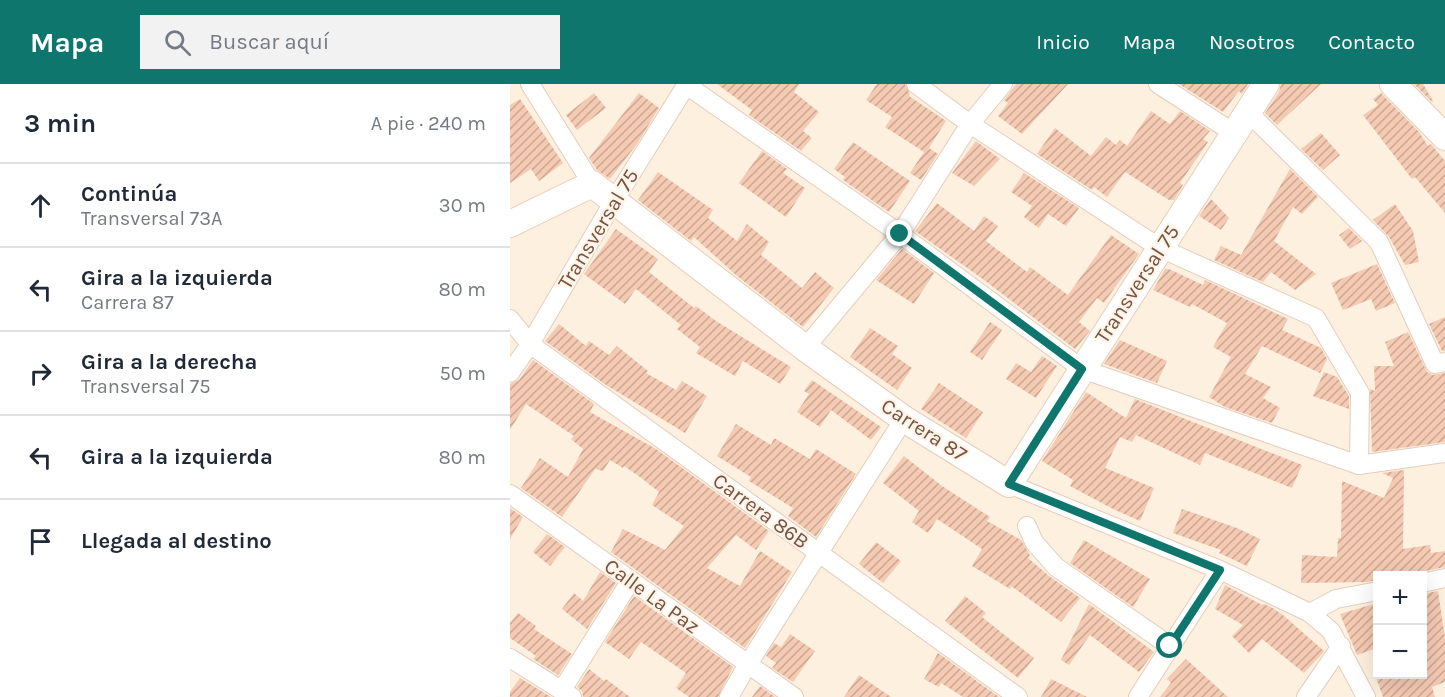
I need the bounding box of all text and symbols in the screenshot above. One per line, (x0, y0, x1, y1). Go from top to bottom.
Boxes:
search box (140, 15, 560, 69)
text: Mapa (30, 26, 104, 59)
icon: search (161, 26, 194, 59)
text: Buscar aquí (209, 29, 329, 55)
text: Inicio (1036, 30, 1090, 54)
text: Mapa (1123, 30, 1176, 54)
text: Nosotros (1209, 30, 1295, 54)
text: Contacto (1328, 30, 1415, 54)
text: 3 min (24, 108, 96, 139)
text: A pie · 240 m (371, 112, 486, 135)
street label: Transversal 75 (553, 165, 643, 293)
text: Continúa (81, 181, 177, 207)
icon: ahead (24, 189, 57, 222)
text: 30 m (439, 194, 486, 217)
text: Transversal 73A (81, 207, 222, 230)
route end (886, 220, 912, 246)
street label: Transversal 75 (1090, 220, 1184, 348)
text: Gira a la izquierda (81, 265, 273, 291)
icon: left (24, 273, 57, 306)
text: 80 m (438, 278, 486, 301)
text: Carrera 87 (81, 291, 174, 314)
text: Gira a la derecha (81, 349, 257, 375)
icon: right (24, 357, 57, 390)
text: 50 m (439, 362, 486, 385)
text: Transversal 75 (81, 375, 210, 398)
street label: Carrera 87 (877, 393, 971, 467)
icon: left (24, 441, 57, 474)
text: Gira a la izquierda (81, 444, 273, 470)
text: 80 m (438, 446, 486, 469)
street label: Carrera 86B (708, 468, 814, 554)
icon: arrive (24, 525, 57, 558)
text: Llegada al destino (81, 528, 272, 554)
street label: Calle La Paz (600, 554, 704, 638)
map controls (1373, 571, 1427, 679)
button: + (1373, 571, 1427, 625)
button: − (1373, 625, 1427, 679)
route start (1156, 632, 1182, 658)

